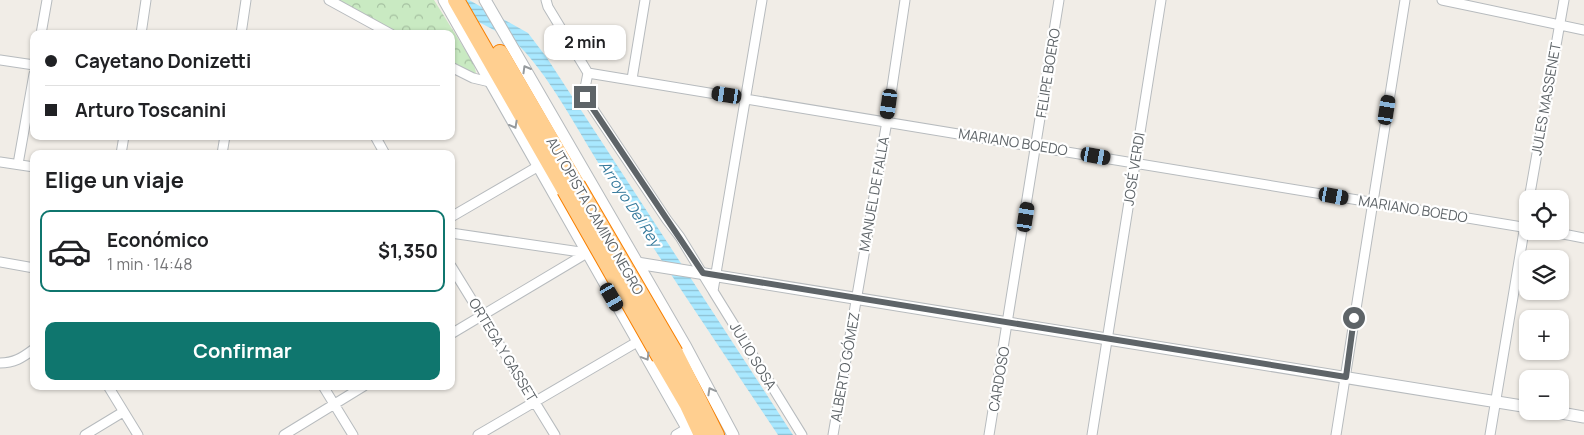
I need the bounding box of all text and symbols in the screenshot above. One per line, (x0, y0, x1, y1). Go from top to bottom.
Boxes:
callout: 2 min (544, 24, 626, 59)
street label: FELIPE BOERO (1031, 27, 1064, 119)
text: 2 min (564, 31, 606, 53)
street label: JULES MASSENET (1526, 40, 1565, 157)
text: Cayetano Donizetti (75, 48, 251, 74)
one-way arrow (522, 66, 532, 75)
car (711, 85, 742, 105)
route end (574, 86, 596, 108)
car (879, 88, 898, 120)
car (1377, 94, 1396, 126)
text: Arturo Toscanini (75, 97, 226, 123)
one-way arrow (508, 120, 518, 129)
street label: MARIANO BOEDO (957, 123, 1069, 160)
street label: JOSÉ VERDI (1118, 131, 1149, 207)
street label: AUTOPISTA CAMINO NEGRO (542, 133, 648, 298)
street label: MANUEL DE FALLA (854, 135, 893, 253)
car (1079, 146, 1112, 166)
water label: Arroyo Del Rey (595, 156, 667, 253)
text: Elige un viaje (45, 165, 184, 195)
car (1317, 186, 1350, 206)
street label: MARIANO BOEDO (1357, 190, 1469, 227)
map controls (1519, 190, 1569, 420)
button: locate (1519, 190, 1569, 240)
car (1016, 201, 1035, 233)
text: Económico (107, 227, 209, 253)
icon: car (47, 229, 92, 274)
text: $1,350 (378, 238, 438, 264)
button: layers (1519, 250, 1569, 300)
text: 1 min · 14:48 (107, 253, 192, 275)
car (598, 280, 625, 314)
street label: ORTEGA Y GASSET (465, 294, 542, 406)
route start (1343, 307, 1365, 329)
button: + (1519, 310, 1569, 360)
street label: ALBERTO GÓMEZ (826, 311, 864, 423)
street label: JULIO SOSA (726, 318, 781, 393)
button: Confirmar (45, 322, 440, 380)
street label: CARDOSO (983, 345, 1014, 413)
one-way arrow (640, 352, 650, 361)
button: − (1519, 370, 1569, 420)
one-way arrow (707, 388, 717, 397)

